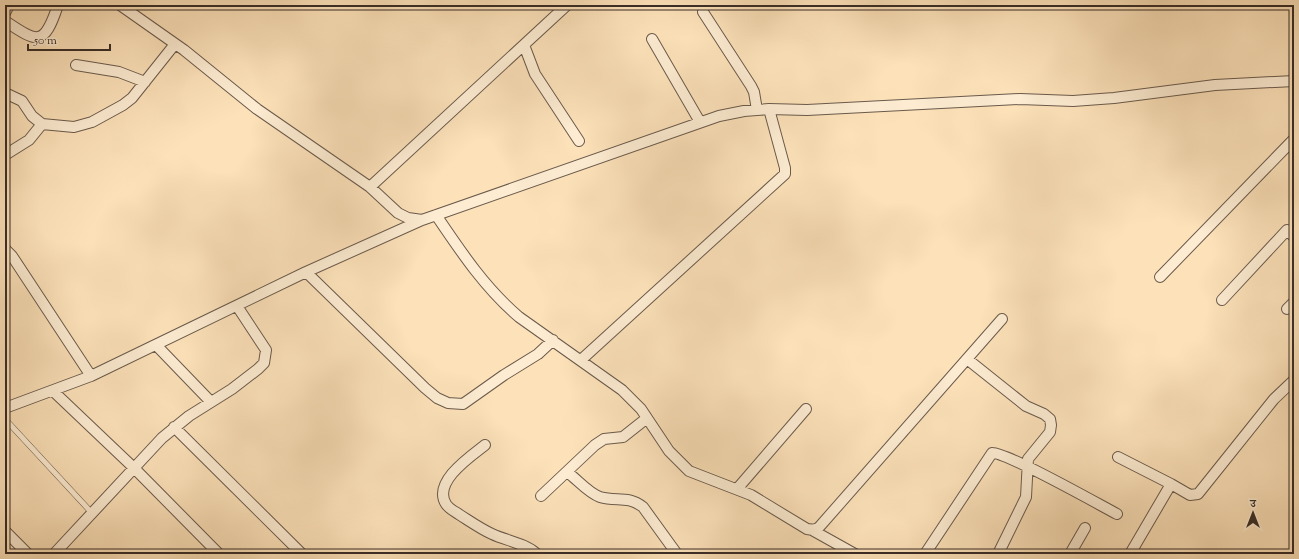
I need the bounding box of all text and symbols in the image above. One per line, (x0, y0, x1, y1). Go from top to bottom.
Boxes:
scale bar (28, 26, 110, 52)
text: 50 m (33, 32, 57, 50)
north arrow (1233, 493, 1273, 533)
text: उ (1249, 496, 1257, 512)

